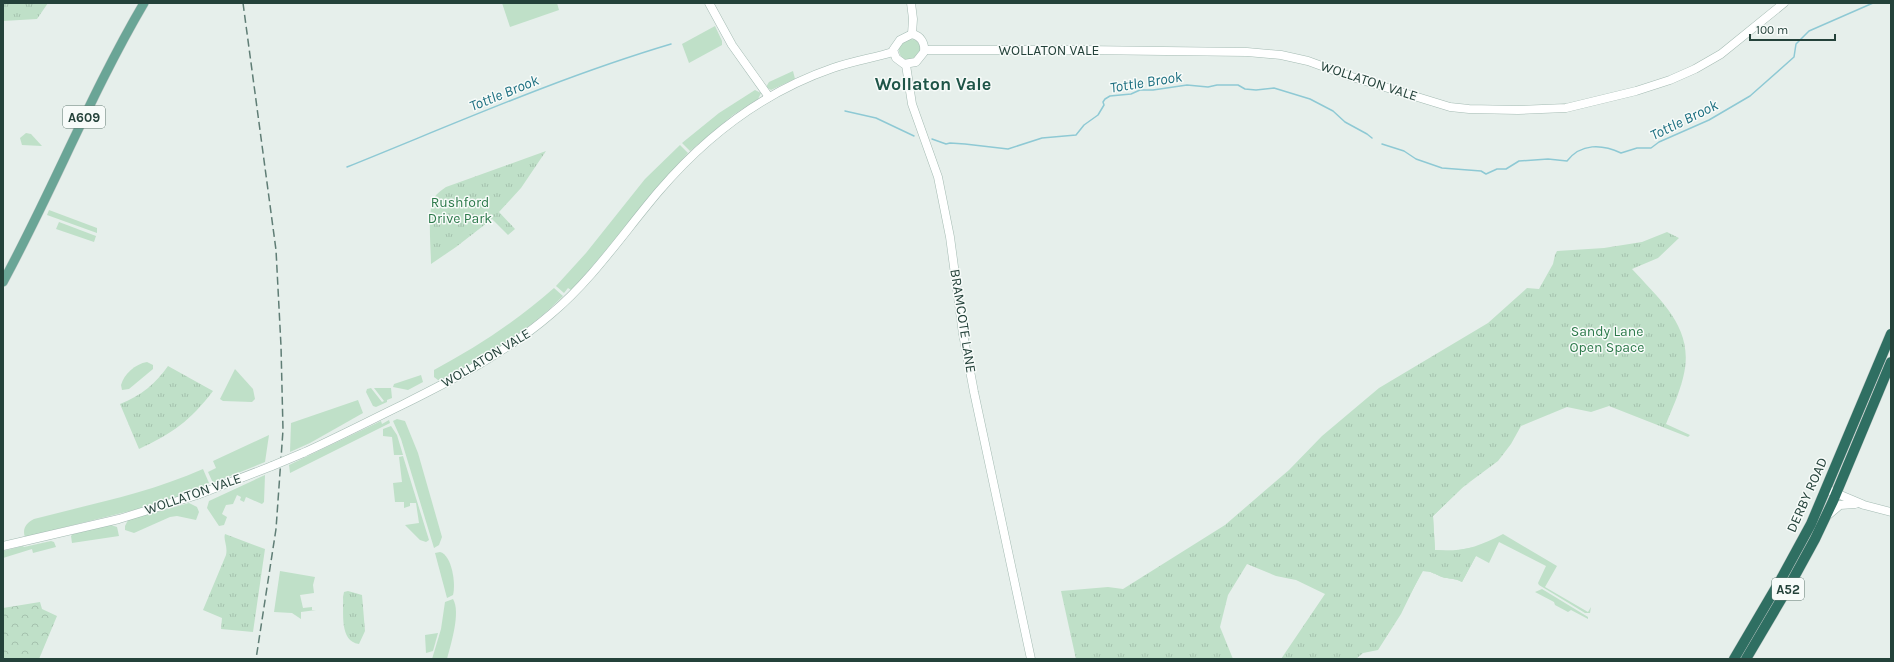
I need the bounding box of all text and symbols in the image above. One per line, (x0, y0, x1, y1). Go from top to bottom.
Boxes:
scale bar (1750, 16, 1835, 42)
text: 100 m (1756, 23, 1788, 37)
street label: WOLLATON VALE (999, 42, 1099, 59)
street label: WOLLATON VALE (1318, 57, 1420, 105)
water label: Tottle Brook (1109, 67, 1184, 97)
water label: Tottle Brook (467, 71, 542, 115)
district label: Wollaton Vale (875, 73, 991, 95)
water label: Tottle Brook (1647, 96, 1721, 144)
road number: A609 (63, 106, 105, 128)
park label: Rushford Drive Park (428, 194, 492, 227)
street label: BRAMCOTE LANE (946, 268, 980, 374)
park label: Sandy Lane Open Space (1570, 323, 1644, 356)
street label: WOLLATON VALE (438, 325, 534, 391)
street label: DERBY ROAD (1783, 455, 1831, 535)
street label: WOLLATON VALE (143, 470, 243, 518)
road number: A52 (1772, 578, 1804, 600)

